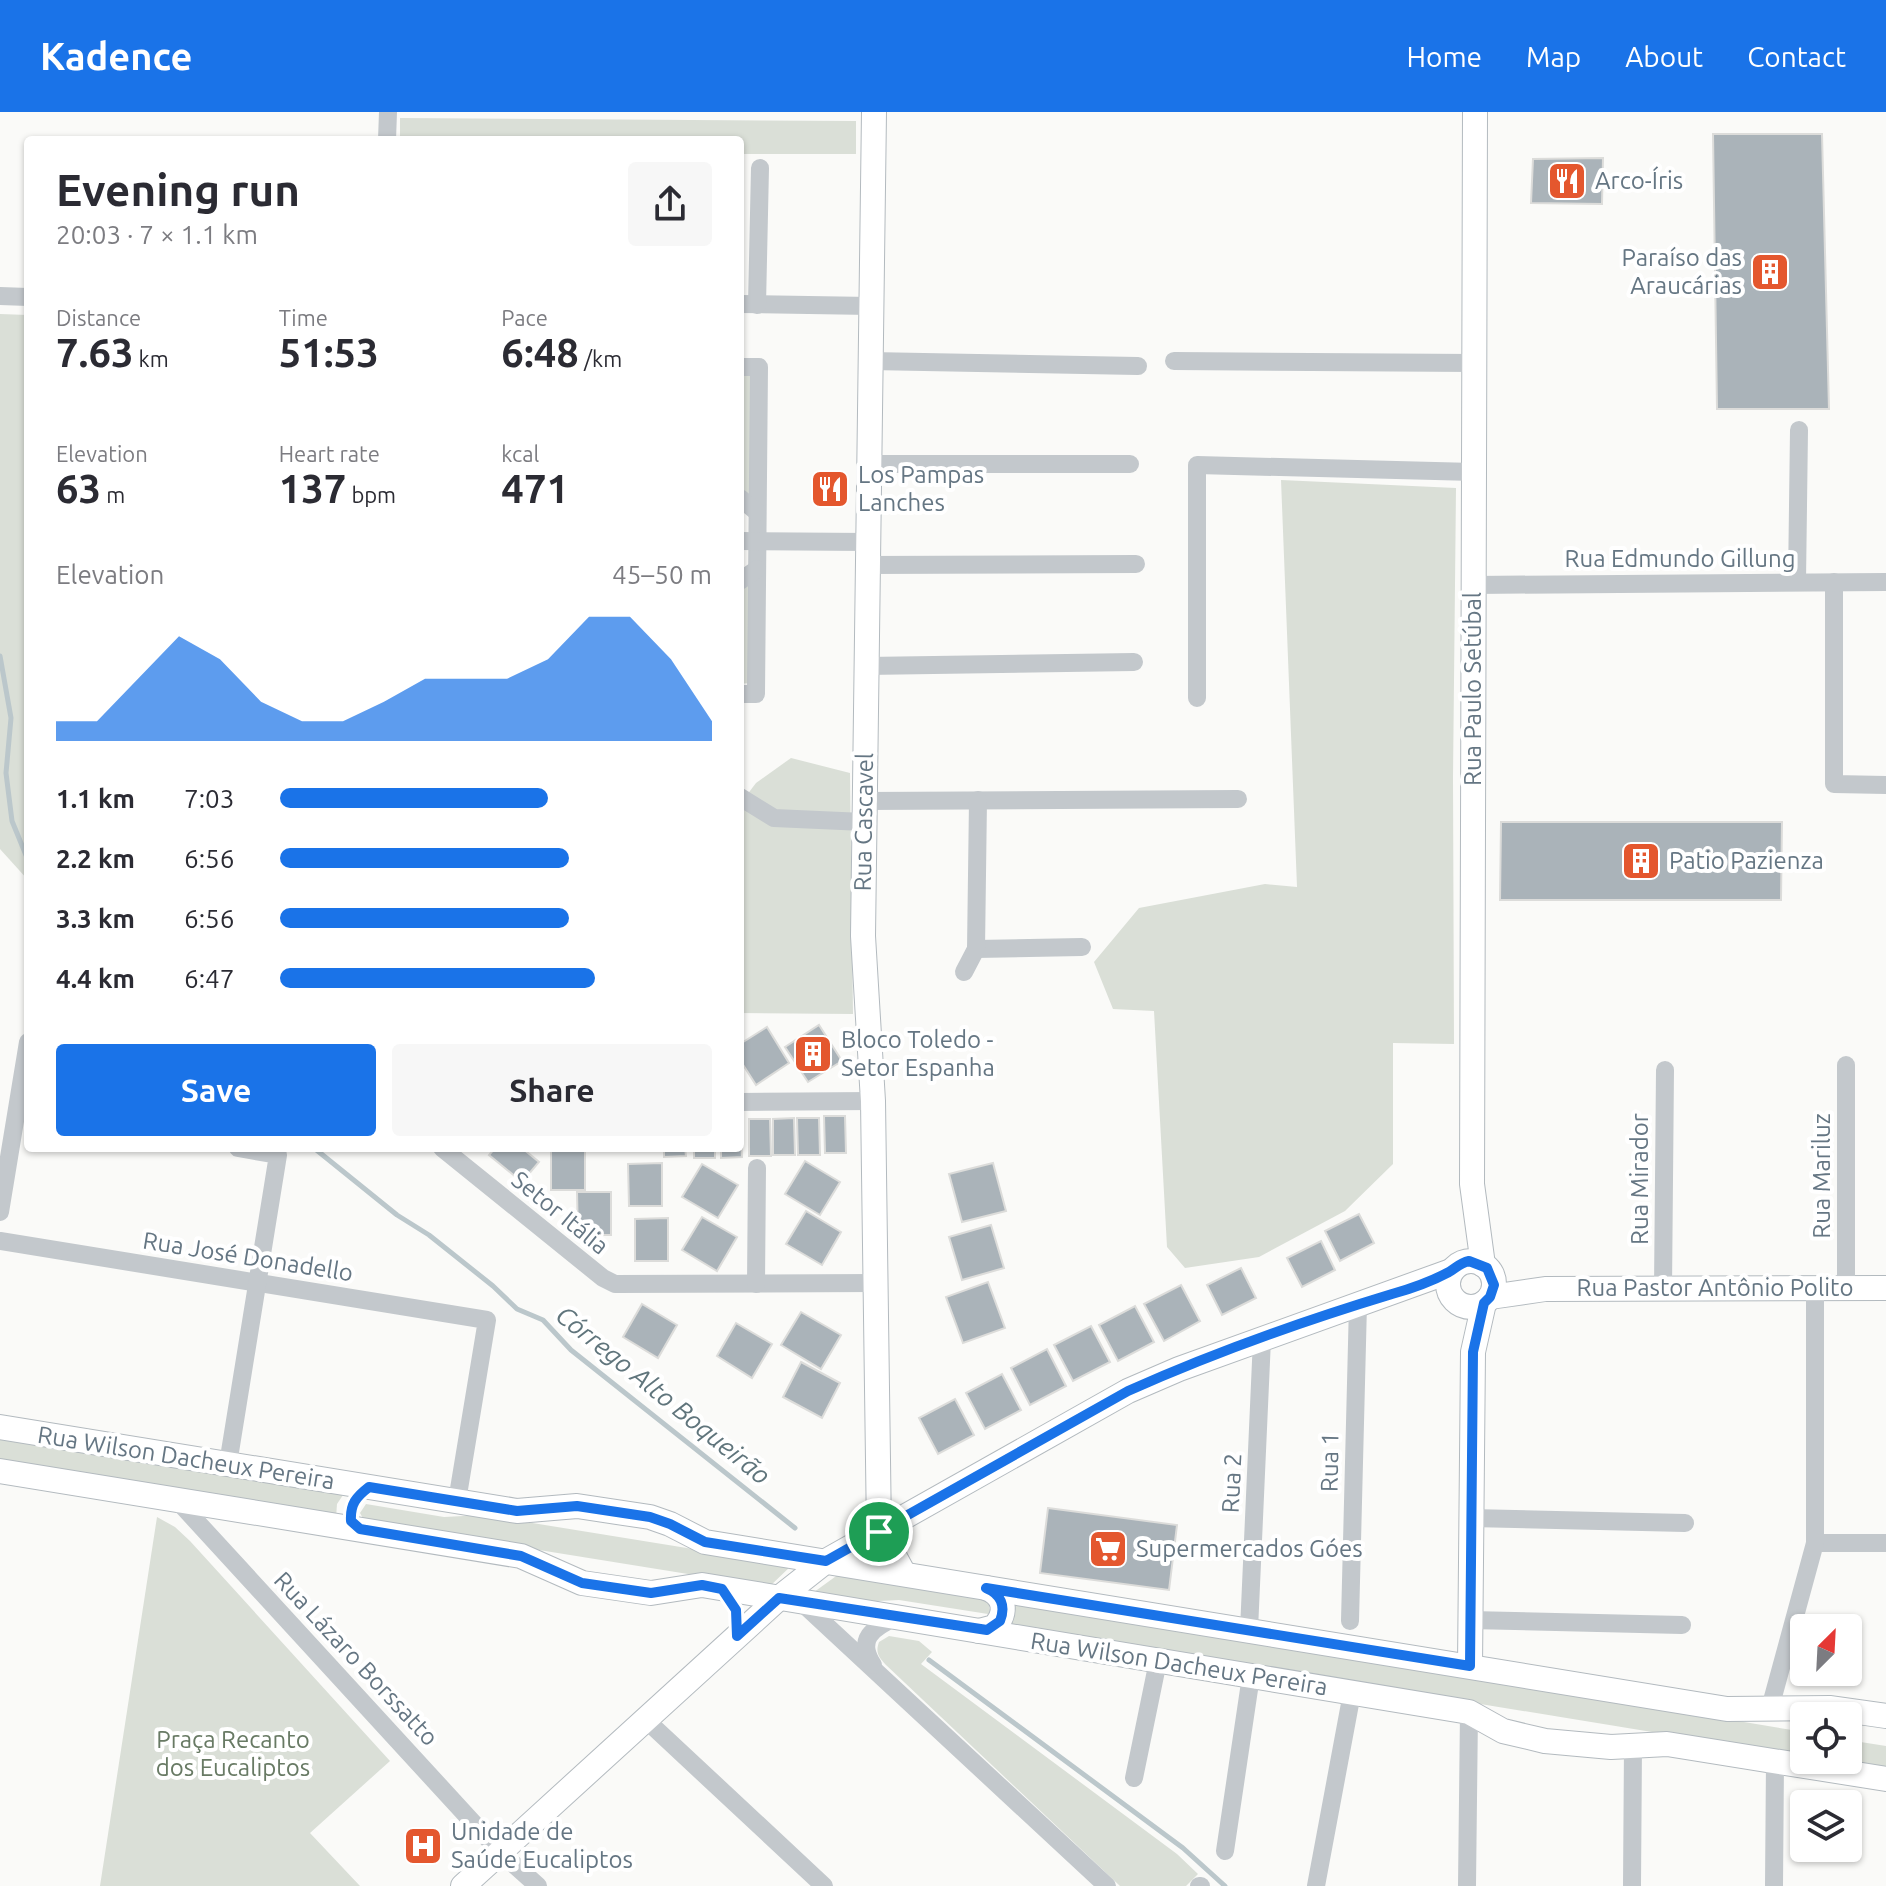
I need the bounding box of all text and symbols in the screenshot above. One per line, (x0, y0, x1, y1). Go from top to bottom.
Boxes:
text: Kadence (40, 35, 192, 77)
text: Home (1407, 41, 1482, 72)
text: Map (1526, 41, 1581, 72)
text: About (1625, 41, 1703, 72)
text: Contact (1747, 41, 1846, 72)
restaurant icon: Arco-Íris (1546, 160, 1588, 202)
button: share (628, 162, 712, 246)
text: Evening run (56, 165, 300, 214)
place label: Arco-Íris (1595, 166, 1683, 194)
text: 20:03 · 7 × 1.1 km (56, 220, 258, 249)
place label: Paraíso das Araucárias (1622, 244, 1742, 299)
building icon: Paraíso das Araucárias (1749, 251, 1791, 293)
text: Distance (56, 305, 141, 330)
text: Time (279, 305, 328, 330)
text: Pace (501, 305, 548, 330)
text: 7.63 (56, 330, 134, 375)
text: 51:53 (279, 330, 379, 375)
text: 6:48 (501, 330, 579, 375)
text: km (134, 346, 169, 371)
text: /km (579, 346, 622, 371)
text: Elevation (56, 441, 148, 466)
text: Heart rate (279, 441, 380, 466)
text: kcal (501, 441, 539, 466)
place label: Los Pampas Lanches (858, 461, 984, 516)
text: 63 (56, 466, 101, 511)
text: 137 (279, 466, 346, 511)
text: 471 (501, 466, 569, 511)
restaurant icon: Los Pampas Lanches (809, 468, 851, 510)
text: m (101, 482, 125, 507)
text: bpm (346, 482, 396, 507)
street label: Rua Edmundo Gillung (1565, 545, 1796, 572)
text: Elevation (56, 560, 164, 589)
text: 45–50 m (612, 560, 712, 589)
street label: Rua Paulo Setúbal (1459, 592, 1486, 786)
street label: Rua Cascavel (849, 752, 878, 892)
text: 1.1 km (56, 784, 135, 813)
text: 7:03 (184, 784, 234, 813)
building icon: Patio Pazienza (1620, 840, 1662, 882)
text: 2.2 km (56, 844, 135, 873)
text: 6:56 (184, 844, 234, 873)
place label: Patio Pazienza (1669, 847, 1824, 874)
text: 3.3 km (56, 904, 135, 933)
text: 6:56 (184, 904, 234, 933)
text: 4.4 km (56, 964, 135, 993)
text: 6:47 (184, 964, 234, 993)
place label: Bloco Toledo - Setor Espanha (841, 1026, 995, 1081)
building icon: Bloco Toledo - Setor Espanha (792, 1033, 834, 1075)
button: Save (56, 1044, 376, 1136)
button: Share (392, 1044, 712, 1136)
street label: Rua Mirador (1626, 1113, 1653, 1245)
street label: Rua Mariluz (1808, 1113, 1835, 1239)
street label: Setor Itália (507, 1166, 614, 1260)
street label: Rua José Donadello (141, 1227, 355, 1286)
street label: Rua Pastor Antônio Polito (1577, 1274, 1853, 1301)
water label: Córrego Alto Boqueirão (551, 1299, 776, 1490)
street label: Rua Wilson Dacheux Pereira (36, 1421, 337, 1494)
street label: Rua 1 (1315, 1432, 1344, 1492)
street label: Rua 2 (1216, 1452, 1247, 1514)
pin (845, 1498, 913, 1566)
icon: arrive (857, 1510, 901, 1554)
supermarket icon: Supermercados Góes (1087, 1528, 1129, 1570)
place label: Supermercados Góes (1136, 1535, 1363, 1562)
street label: Rua Lázaro Borssatto (269, 1566, 444, 1751)
north arrow (1790, 1614, 1862, 1686)
map controls (1790, 1614, 1862, 1862)
street label: Rua Wilson Dacheux Pereira (1029, 1627, 1330, 1700)
button: locate (1790, 1702, 1862, 1774)
park label: Praça Recanto dos Eucaliptos (156, 1726, 310, 1781)
button: layers (1790, 1790, 1862, 1862)
place label: Unidade de Saúde Eucaliptos (451, 1818, 633, 1873)
hospital icon: Unidade de Saúde Eucaliptos (402, 1825, 444, 1867)

